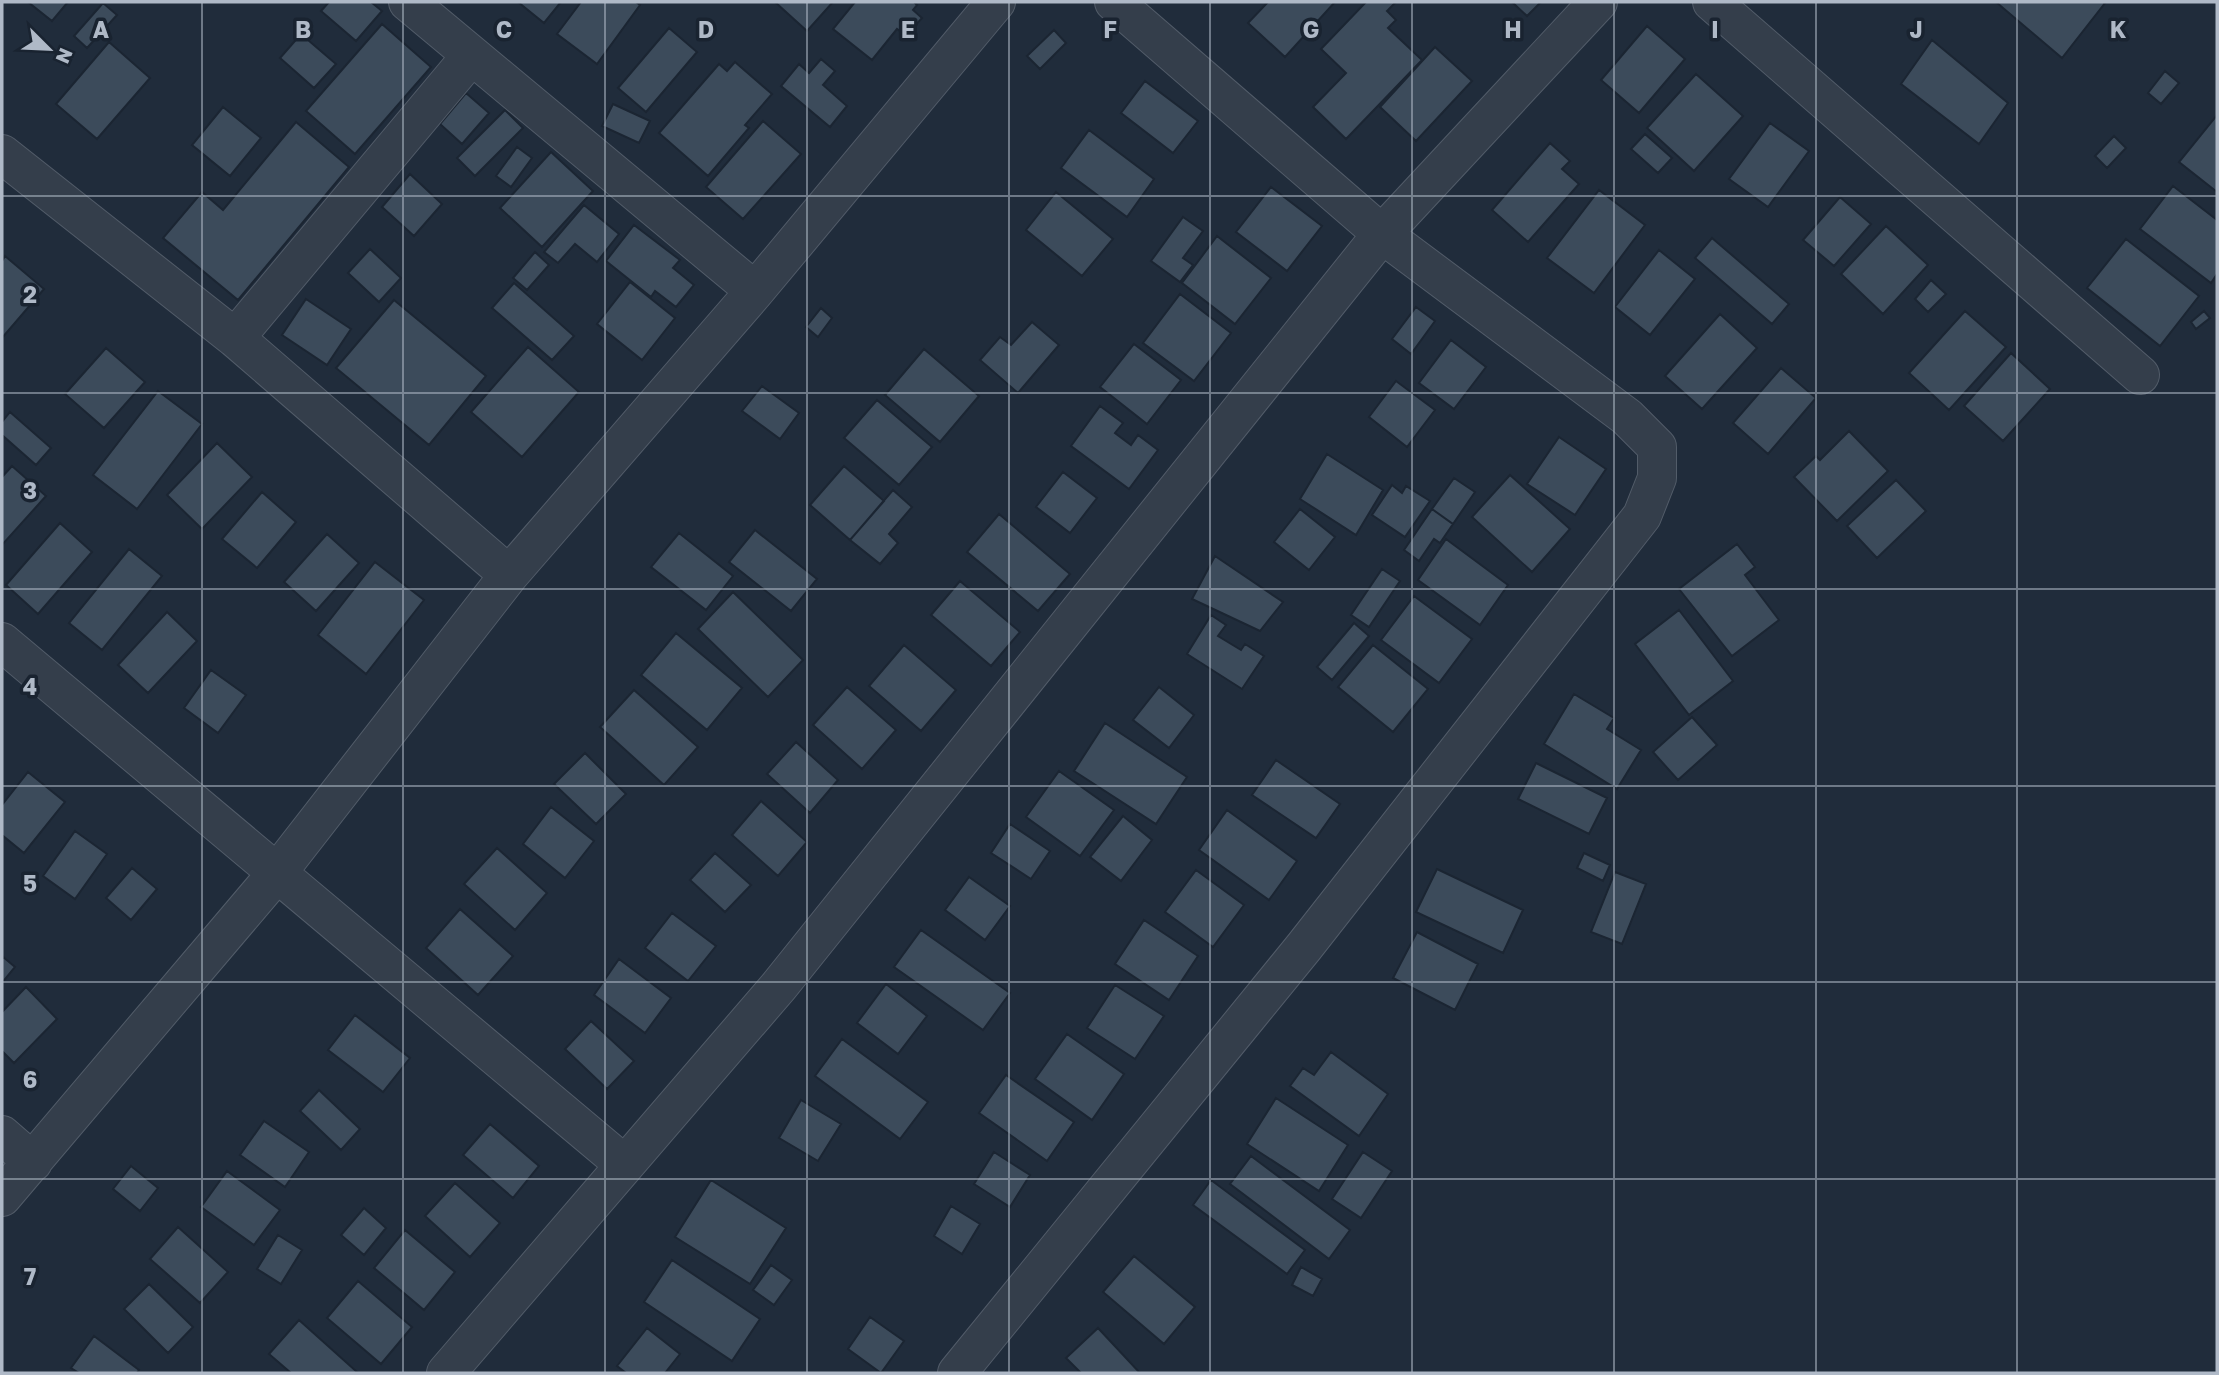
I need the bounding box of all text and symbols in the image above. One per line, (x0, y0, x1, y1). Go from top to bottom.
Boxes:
north arrow (14, 14, 84, 84)
text: A (93, 15, 110, 43)
text: B (295, 15, 311, 43)
text: C (496, 15, 512, 43)
text: D (698, 15, 714, 43)
text: E (901, 15, 915, 43)
text: F (1103, 15, 1117, 43)
text: G (1303, 15, 1319, 43)
text: H (1504, 15, 1522, 43)
text: I (1711, 15, 1719, 43)
text: J (1909, 15, 1923, 43)
text: K (2110, 15, 2127, 43)
text: N (52, 45, 78, 67)
text: 2 (23, 280, 37, 308)
text: 3 (23, 476, 37, 504)
text: 4 (23, 672, 37, 700)
text: 5 (23, 869, 37, 897)
text: 6 (23, 1065, 37, 1093)
text: 7 (24, 1262, 36, 1290)

